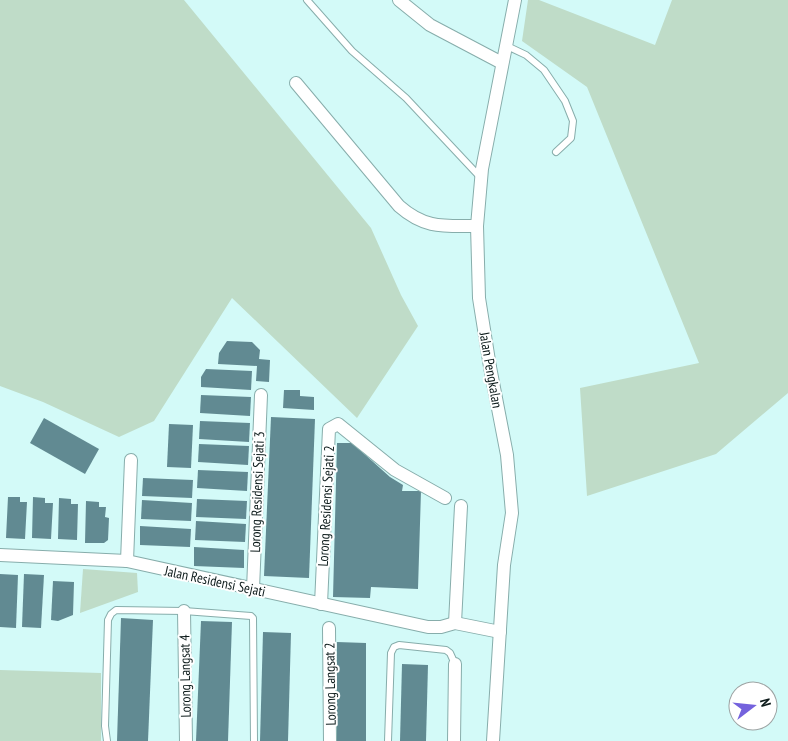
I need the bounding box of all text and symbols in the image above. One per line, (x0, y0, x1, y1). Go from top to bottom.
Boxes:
street label: Jalan Pengkalan (475, 330, 507, 409)
street label: Lorong Residensi Sejati 3 (246, 431, 268, 553)
street label: Lorong Residensi Sejati 2 (314, 445, 338, 567)
street label: Jalan Residensi Sejati (162, 561, 267, 600)
street label: Lorong Langsat 4 (175, 634, 195, 718)
street label: Lorong Langsat 2 (320, 642, 340, 726)
north arrow (728, 681, 778, 731)
text: N (756, 696, 775, 709)

